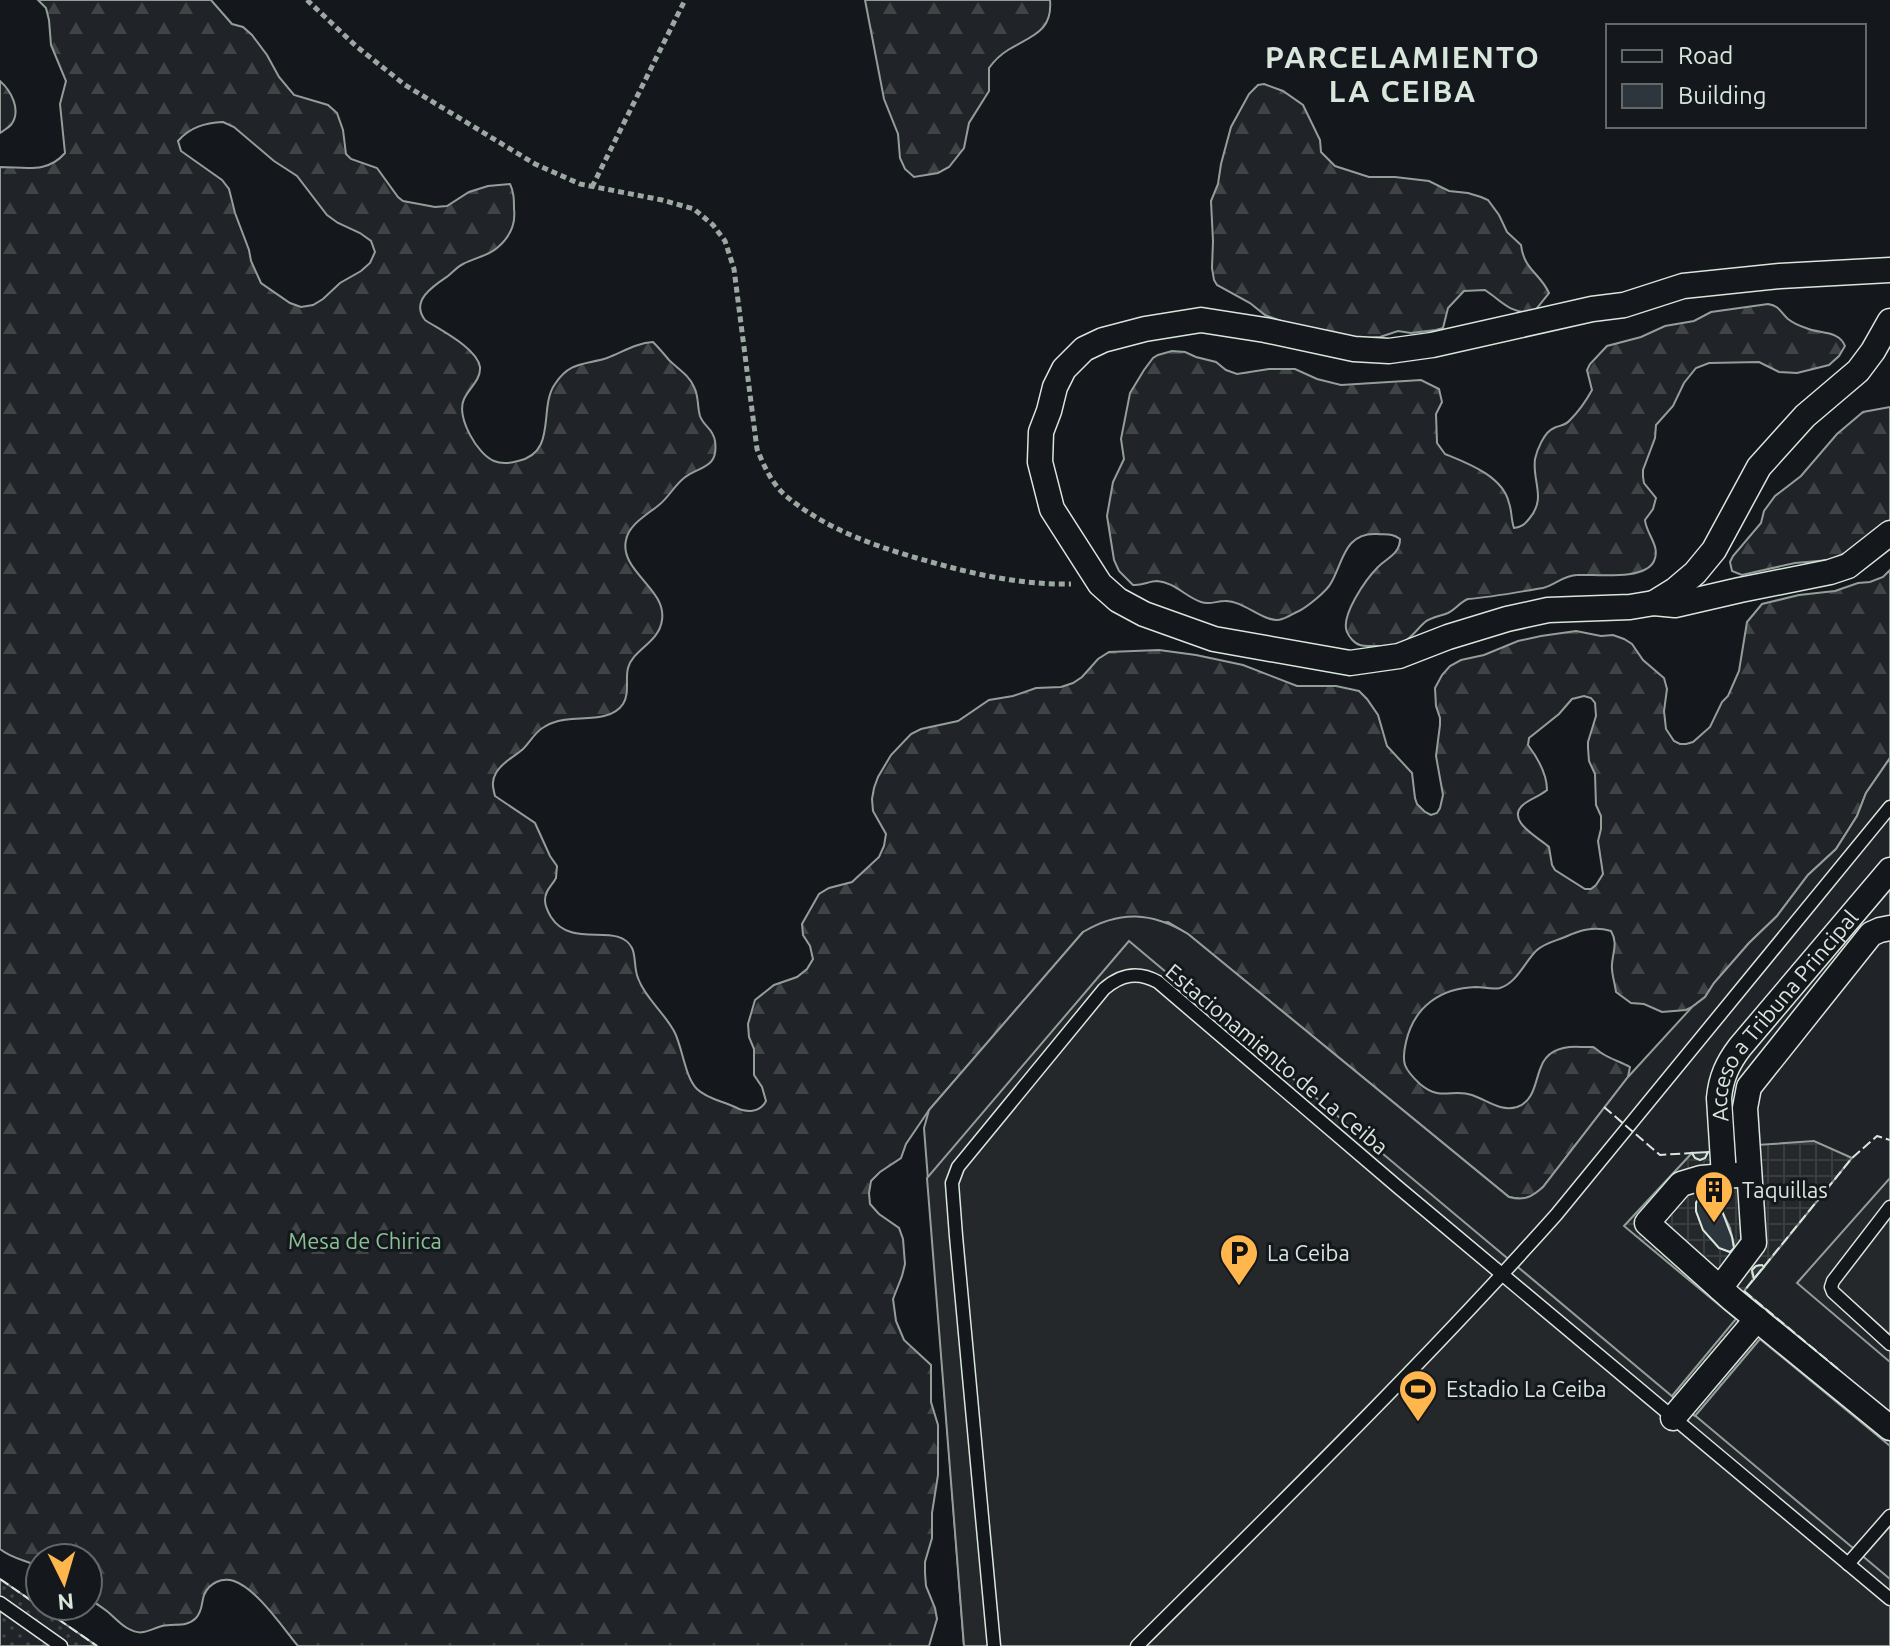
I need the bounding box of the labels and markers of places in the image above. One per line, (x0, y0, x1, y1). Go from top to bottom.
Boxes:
building icon: Taquillas (1693, 1169, 1735, 1224)
place label: Taquillas (1742, 1177, 1828, 1202)
parking icon: La Ceiba (1218, 1232, 1260, 1287)
place label: La Ceiba (1267, 1240, 1350, 1265)
sports icon: Estadio La Ceiba (1397, 1368, 1439, 1423)
place label: Estadio La Ceiba (1446, 1376, 1607, 1401)

